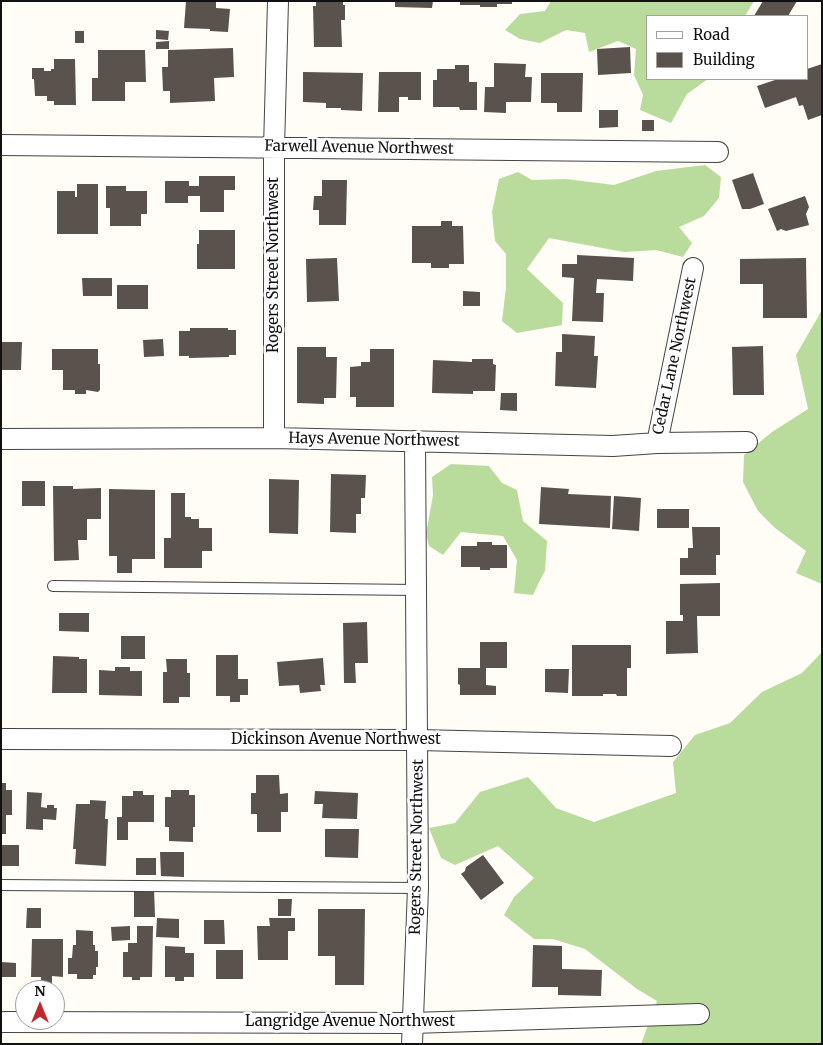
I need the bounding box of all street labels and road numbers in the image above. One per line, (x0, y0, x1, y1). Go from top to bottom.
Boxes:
street label: Farwell Avenue Northwest (264, 137, 454, 159)
street label: Rogers Street Northwest (265, 177, 283, 353)
street label: Cedar Lane Northwest (650, 276, 700, 436)
street label: Hays Avenue Northwest (288, 430, 460, 450)
street label: Dickinson Avenue Northwest (231, 731, 441, 749)
street label: Rogers Street Northwest (406, 759, 428, 935)
street label: Langridge Avenue Northwest (245, 1013, 455, 1031)

